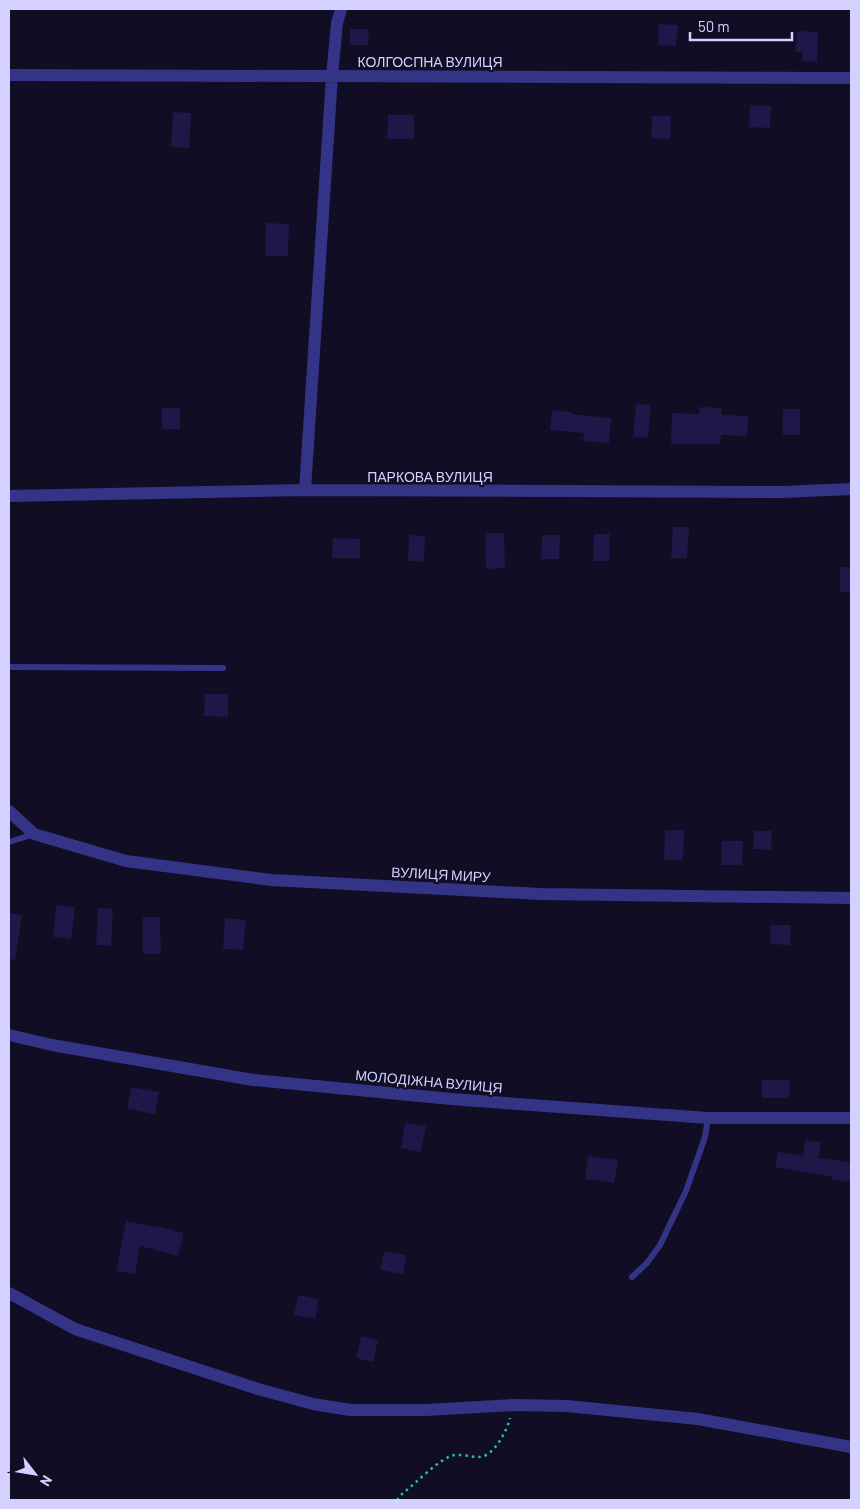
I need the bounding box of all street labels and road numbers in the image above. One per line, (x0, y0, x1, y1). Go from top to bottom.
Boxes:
street label: КОЛГОСПНА ВУЛИЦЯ (357, 53, 503, 70)
street label: ПАРКОВА ВУЛИЦЯ (367, 468, 493, 485)
street label: ВУЛИЦЯ МИРУ (391, 863, 491, 885)
street label: МОЛОДІЖНА ВУЛИЦЯ (355, 1066, 503, 1096)

